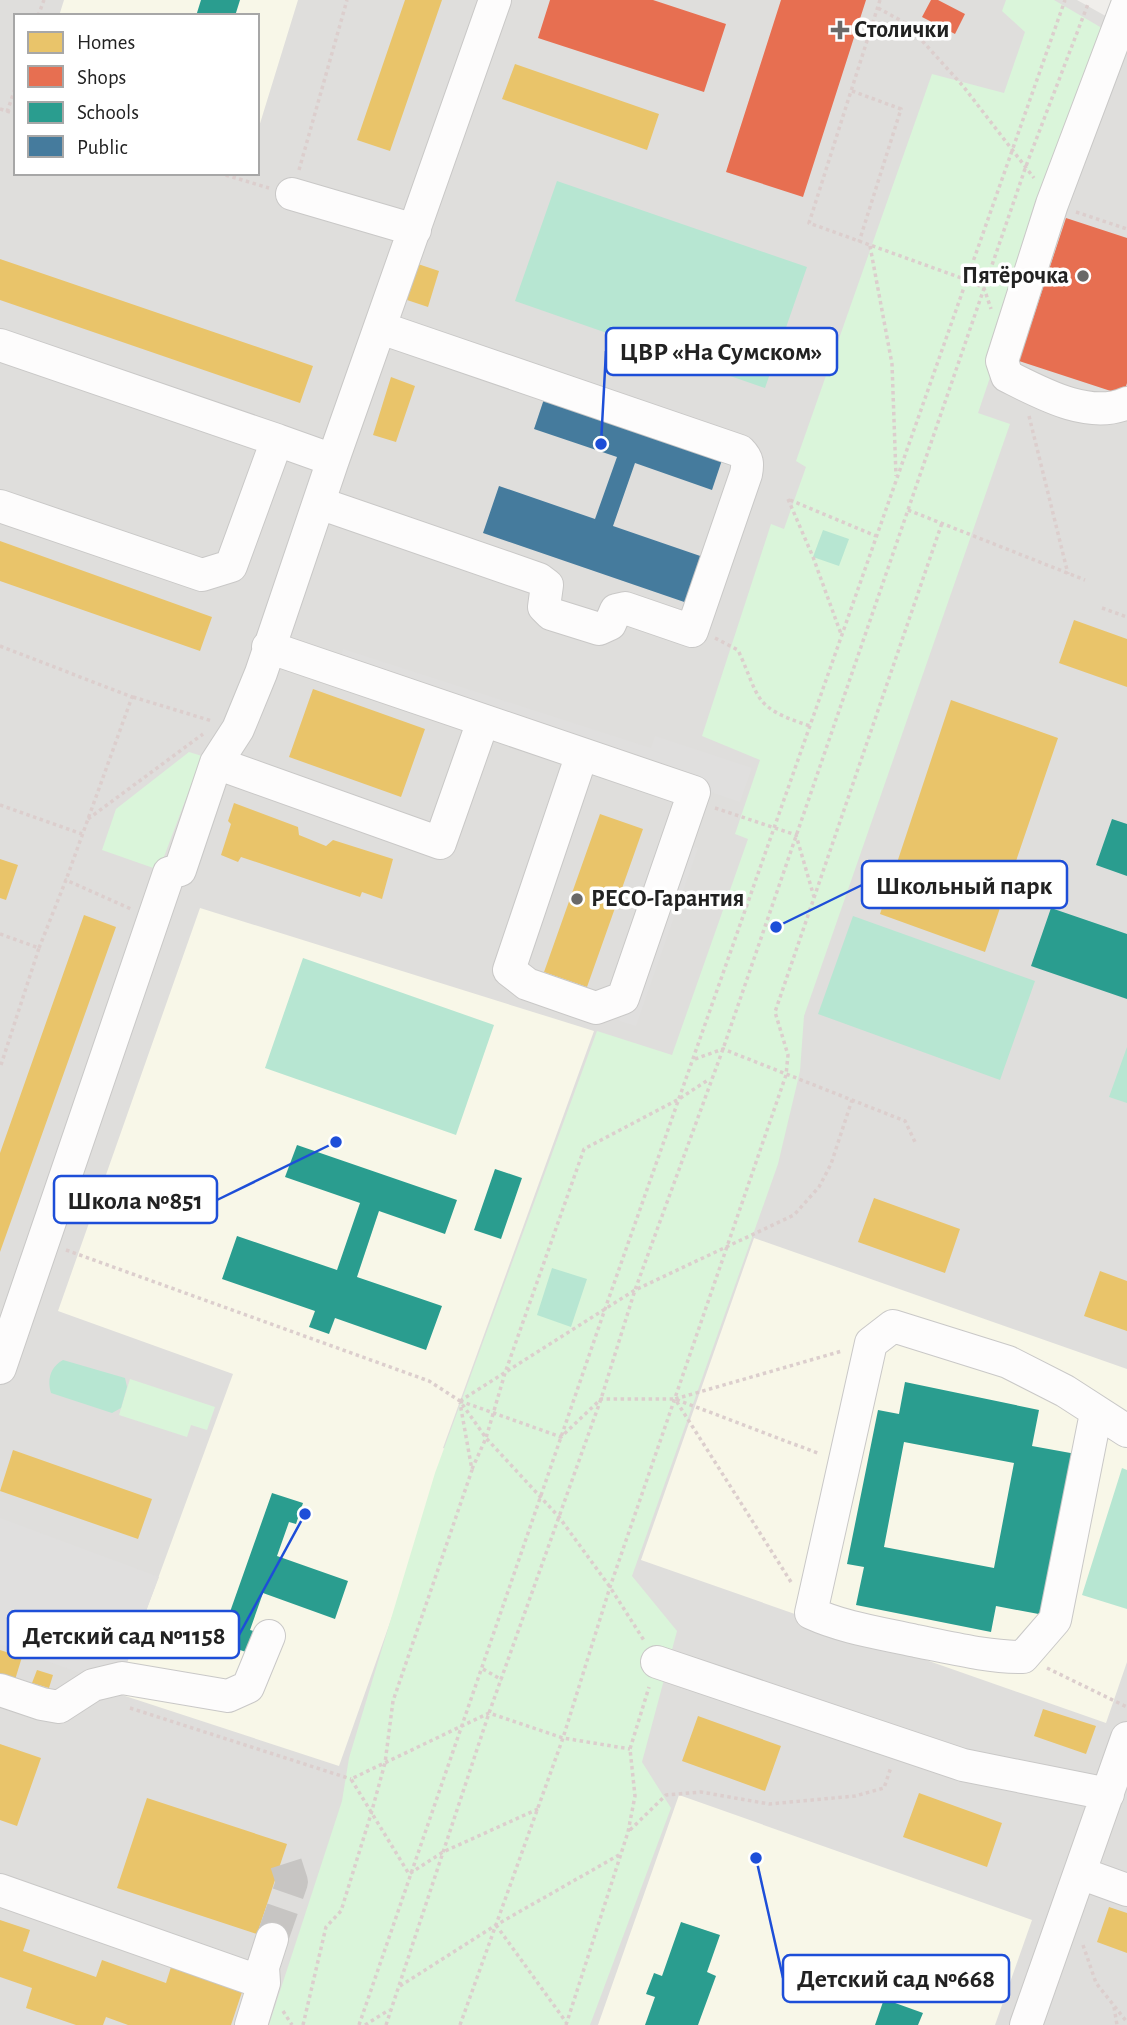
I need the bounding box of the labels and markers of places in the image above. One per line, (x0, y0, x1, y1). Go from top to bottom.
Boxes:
place label: Столички (854, 18, 949, 42)
marker: Столички (832, 22, 848, 38)
place label: Пятёрочка (962, 264, 1069, 288)
marker: Пятёрочка (1075, 268, 1091, 284)
callout: ЦВР «На Сумском» (606, 328, 837, 375)
callout: Школьный парк (862, 861, 1067, 908)
place label: РЕСО-Гарантия (591, 887, 744, 911)
marker: РЕСО-Гарантия (569, 891, 585, 907)
callout: Школа №851 (54, 1176, 217, 1223)
callout: Детский сад №1158 (8, 1611, 239, 1658)
callout: Детский сад №668 (783, 1955, 1009, 2002)

